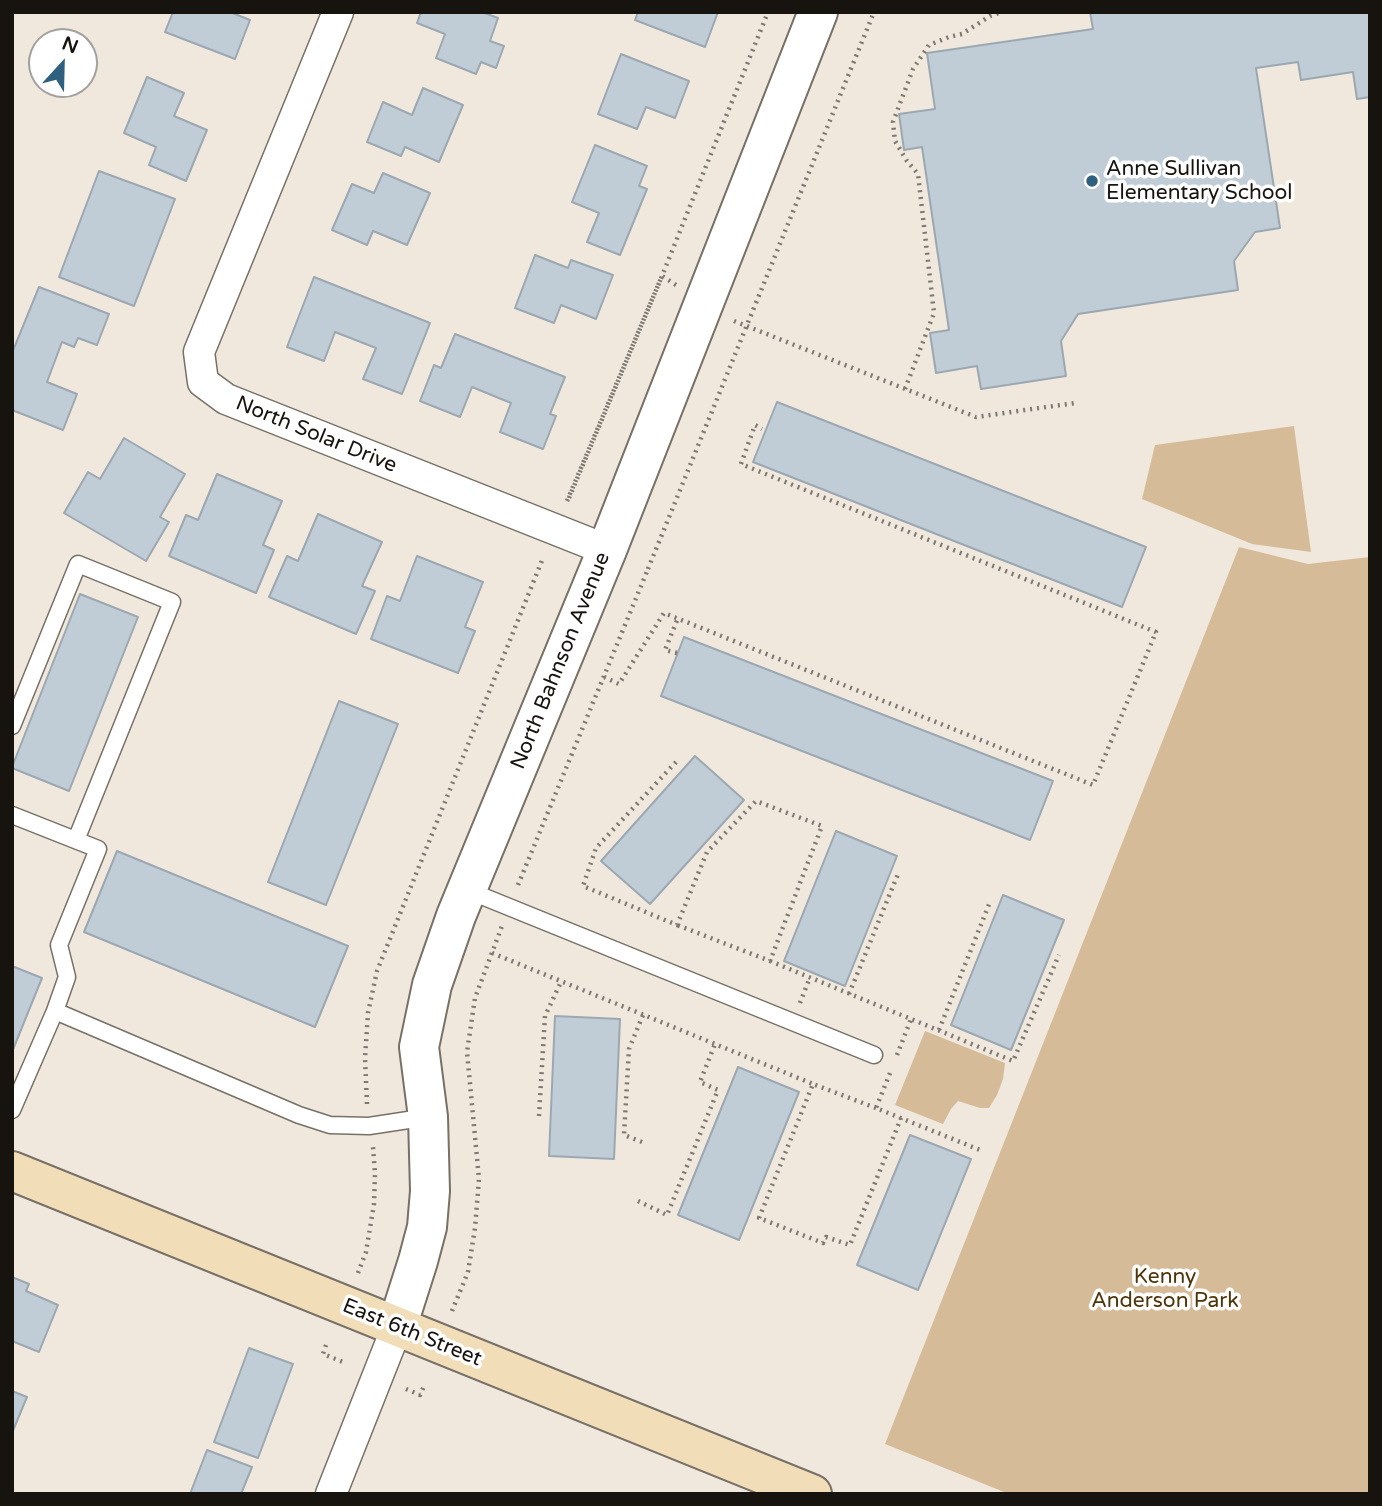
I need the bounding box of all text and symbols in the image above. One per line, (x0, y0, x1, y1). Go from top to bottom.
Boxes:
north arrow (28, 28, 98, 98)
text: N (59, 32, 81, 58)
place label: Anne Sullivan Elementary School (1106, 156, 1293, 206)
marker: Anne Sullivan Elementary School (1084, 173, 1100, 189)
street label: North Solar Drive (232, 391, 400, 479)
street label: North Bahnson Avenue (506, 549, 616, 773)
park label: Kenny Anderson Park (1091, 1264, 1239, 1314)
street label: East 6th Street (339, 1294, 485, 1372)

